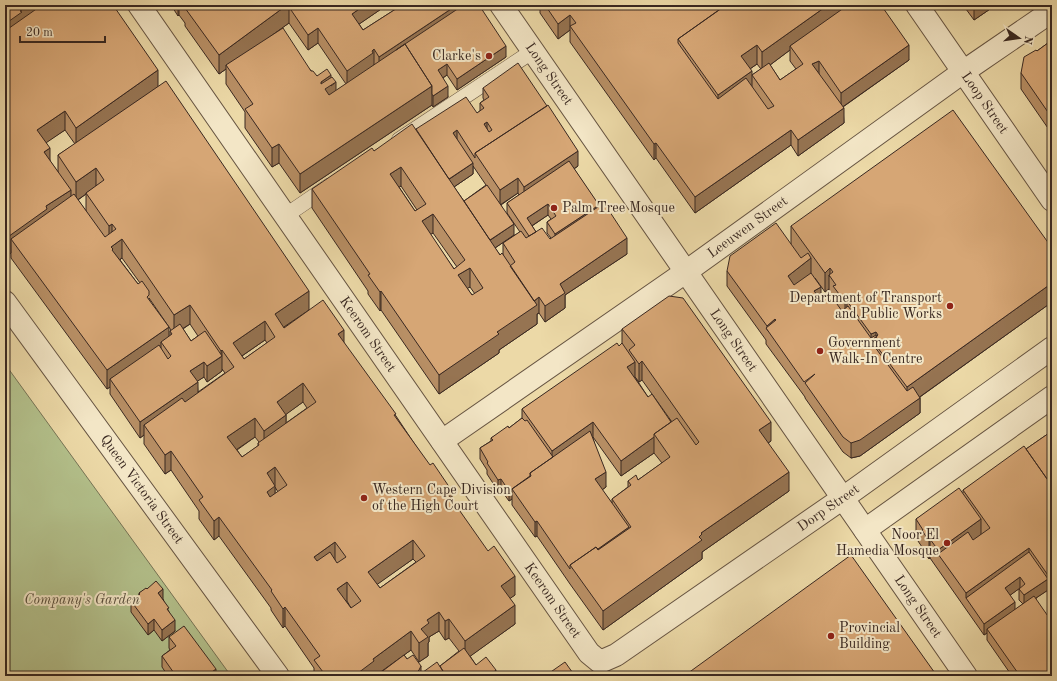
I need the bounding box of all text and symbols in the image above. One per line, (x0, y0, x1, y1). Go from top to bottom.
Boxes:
scale bar (20, 18, 105, 44)
north arrow (999, 18, 1039, 58)
text: 20 m (26, 27, 53, 39)
text: N (1021, 35, 1034, 46)
street label: Long Street (522, 40, 575, 108)
place label: Clarke's (432, 49, 481, 63)
marker: Clarke's (484, 51, 494, 61)
street label: Loop Street (959, 69, 1011, 136)
street label: Leeuwen Street (705, 194, 790, 261)
place label: Palm Tree Mosque (562, 201, 675, 215)
marker: Palm Tree Mosque (549, 203, 559, 213)
place label: Department of Transport and Public Works (789, 291, 942, 321)
street label: Keerom Street (337, 294, 399, 375)
marker: Department of Transport and Public Works (945, 301, 955, 311)
street label: Long Street (707, 307, 760, 374)
place label: Government Walk-In Centre (828, 336, 922, 366)
marker: Government Walk-In Centre (815, 346, 825, 356)
street label: Queen Victoria Street (97, 432, 186, 547)
street label: Dorp Street (795, 482, 862, 534)
place label: Western Cape Division of the High Court (372, 483, 511, 513)
marker: Western Cape Division of the High Court (359, 493, 369, 503)
place label: Noor El Hamedia Mosque (836, 528, 939, 558)
marker: Noor El Hamedia Mosque (942, 538, 952, 548)
street label: Keerom Street (522, 560, 584, 641)
street label: Long Street (892, 573, 944, 641)
park label: Company's Garden (24, 593, 140, 608)
place label: Provincial Building (839, 621, 900, 651)
marker: Provincial Building (826, 631, 836, 641)

